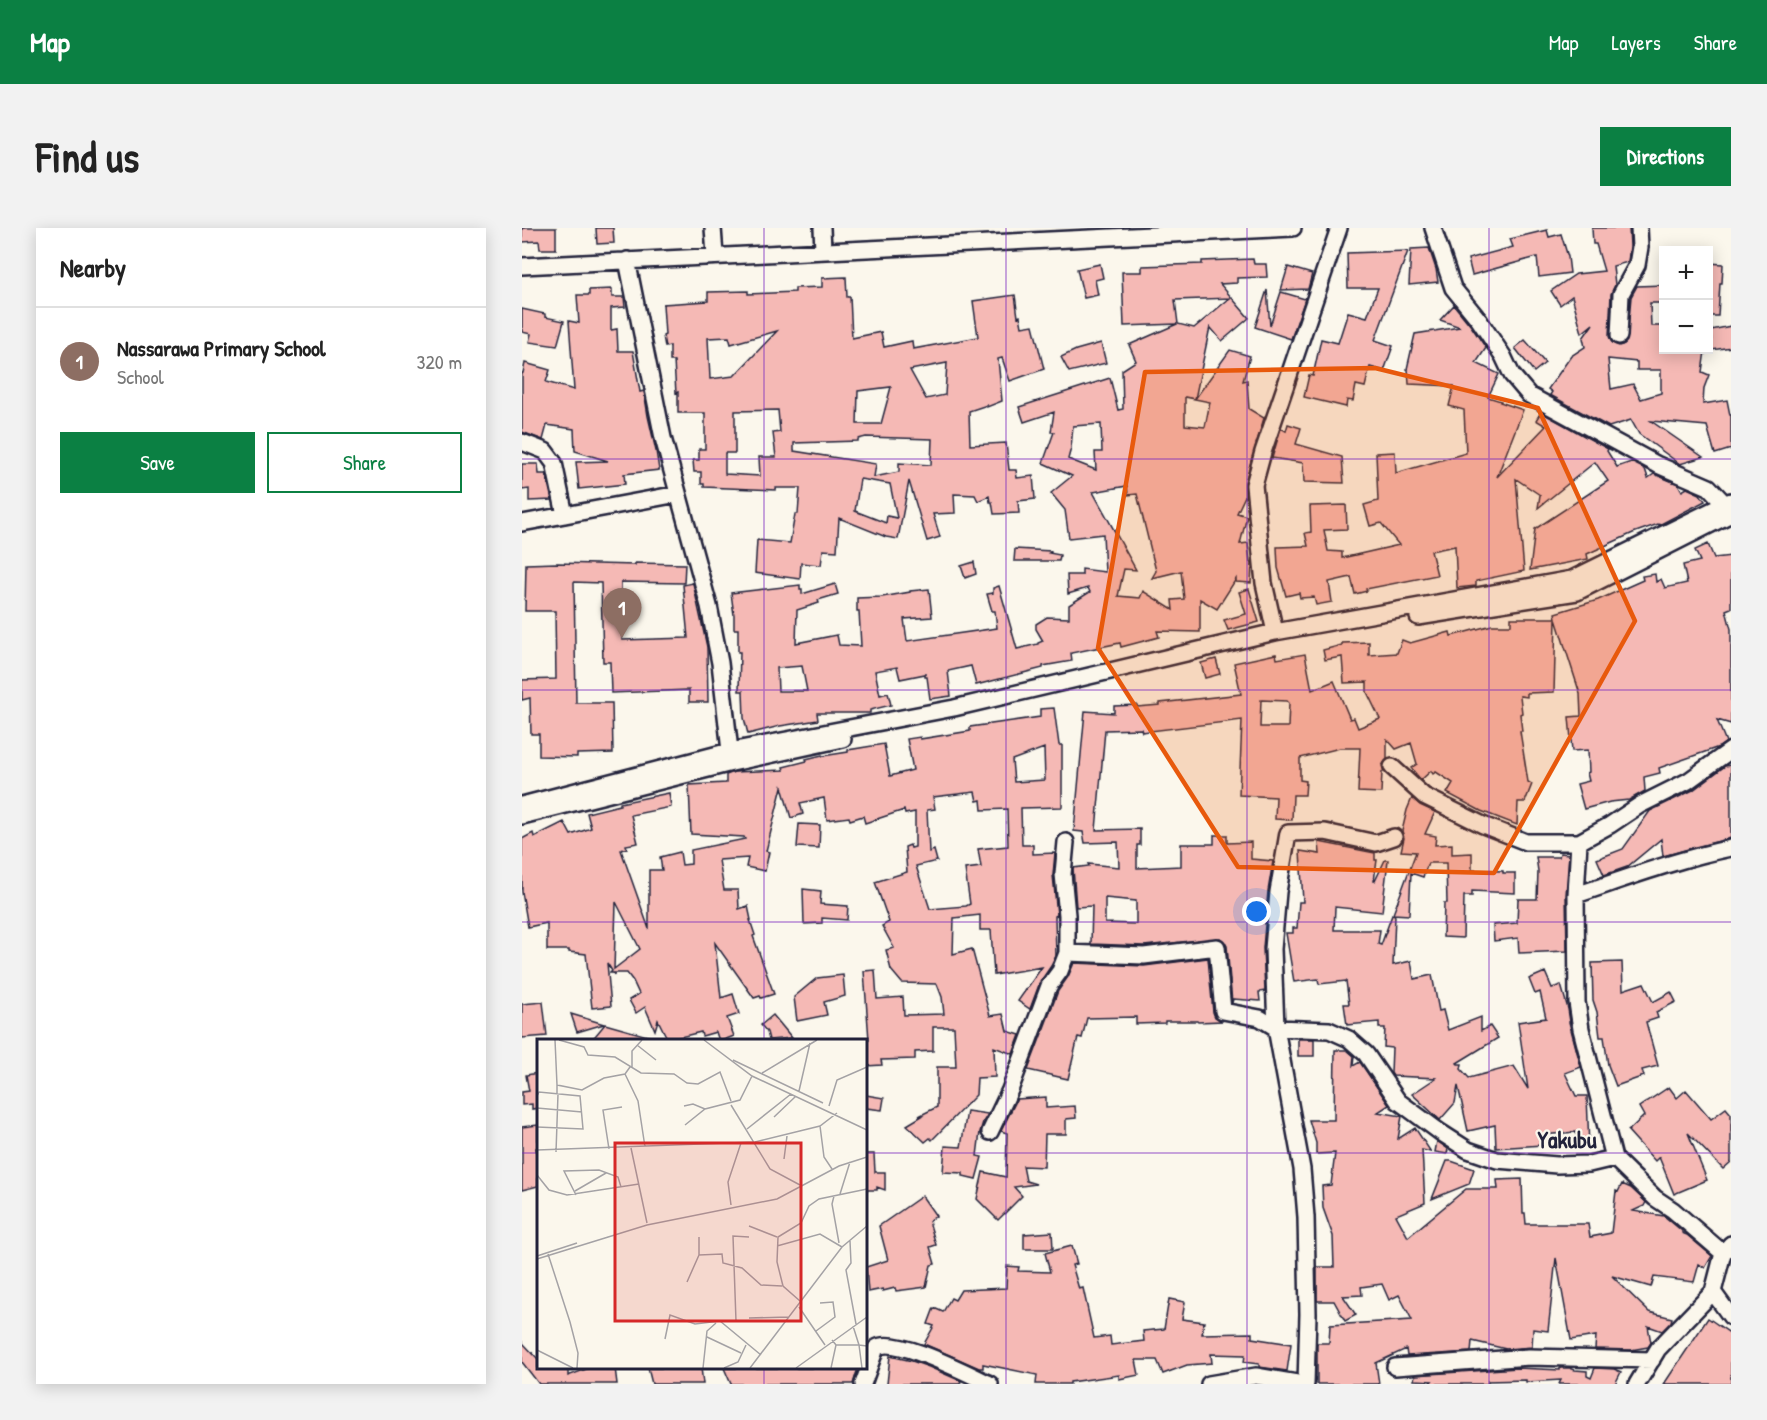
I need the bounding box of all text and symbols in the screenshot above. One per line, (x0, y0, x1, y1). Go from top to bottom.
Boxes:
text: Map (30, 23, 70, 61)
text: Map (1549, 28, 1578, 57)
text: Layers (1611, 28, 1661, 57)
text: Share (1694, 28, 1737, 57)
button: Directions (1600, 127, 1731, 186)
text: Find us (36, 128, 139, 185)
map controls (1659, 246, 1713, 354)
button: + (1659, 246, 1713, 300)
text: Nearby (60, 250, 126, 285)
button: − (1659, 300, 1713, 354)
text: Nassarawa Primary School (117, 333, 326, 363)
text: 1 (76, 348, 83, 375)
text: 320 m (417, 348, 462, 375)
text: School (117, 363, 164, 390)
button: Save (60, 432, 255, 493)
button: Share (267, 432, 462, 493)
pin: 1 (602, 588, 642, 638)
your location (1242, 897, 1271, 926)
inset map (537, 1039, 867, 1369)
district label: Yakubu (1537, 1123, 1597, 1155)

